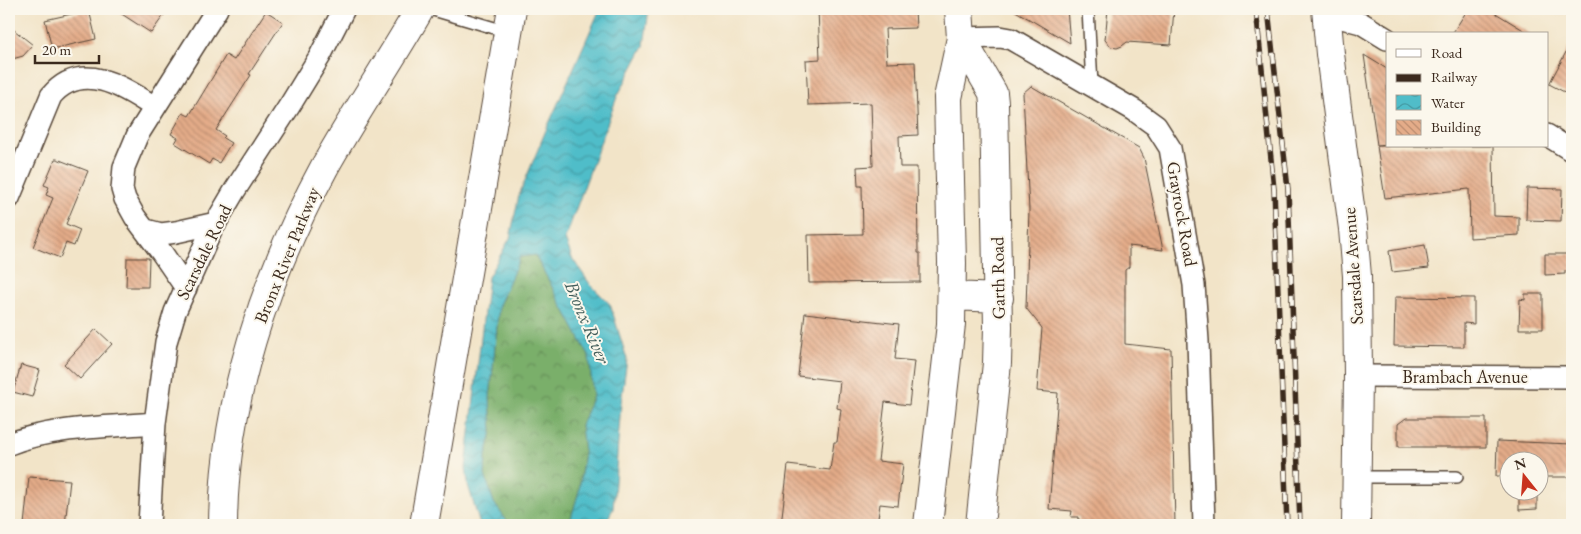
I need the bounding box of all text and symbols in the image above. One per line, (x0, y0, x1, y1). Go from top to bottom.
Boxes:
scale bar (35, 32, 99, 64)
legend (1386, 32, 1548, 148)
text: 20 m (42, 40, 71, 59)
text: Road (1431, 43, 1463, 62)
text: Railway (1431, 67, 1478, 86)
text: Water (1431, 93, 1465, 112)
text: Building (1431, 117, 1481, 136)
street label: Grayrock Road (1162, 160, 1203, 269)
street label: Bronx River Parkway (249, 183, 324, 326)
street label: Scarsdale Road (171, 200, 237, 303)
street label: Scarsdale Avenue (1337, 207, 1368, 325)
street label: Garth Road (985, 236, 1010, 319)
water label: Bronx River (559, 276, 616, 368)
street label: Brambach Avenue (1402, 365, 1528, 388)
north arrow (1498, 452, 1548, 502)
text: N (1512, 453, 1529, 474)

